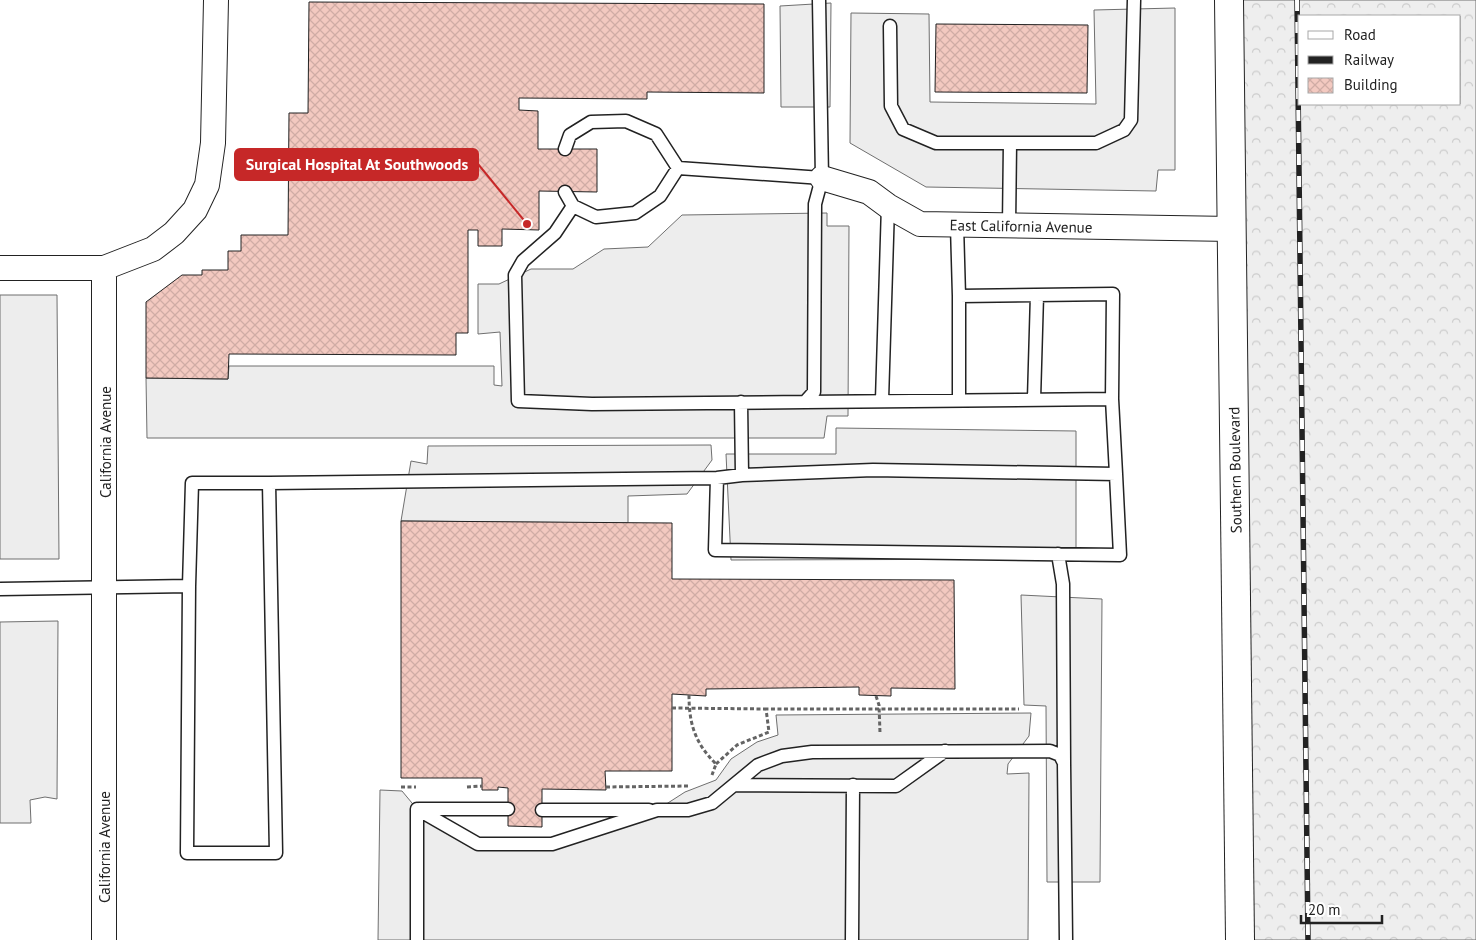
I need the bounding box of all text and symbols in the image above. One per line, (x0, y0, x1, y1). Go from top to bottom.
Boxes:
legend (1298, 15, 1461, 105)
text: Road (1344, 25, 1376, 44)
text: Railway (1344, 50, 1394, 69)
text: Building (1344, 75, 1398, 94)
callout: Surgical Hospital At Southwoods (235, 149, 478, 180)
text: Surgical Hospital At Southwoods (246, 154, 468, 174)
street label: East California Avenue (949, 215, 1093, 237)
street label: California Avenue (96, 386, 115, 498)
street label: Southern Boulevard (1224, 406, 1246, 534)
street label: California Avenue (95, 791, 114, 903)
scale bar (1301, 892, 1382, 924)
text: 20 m (1308, 900, 1341, 919)

